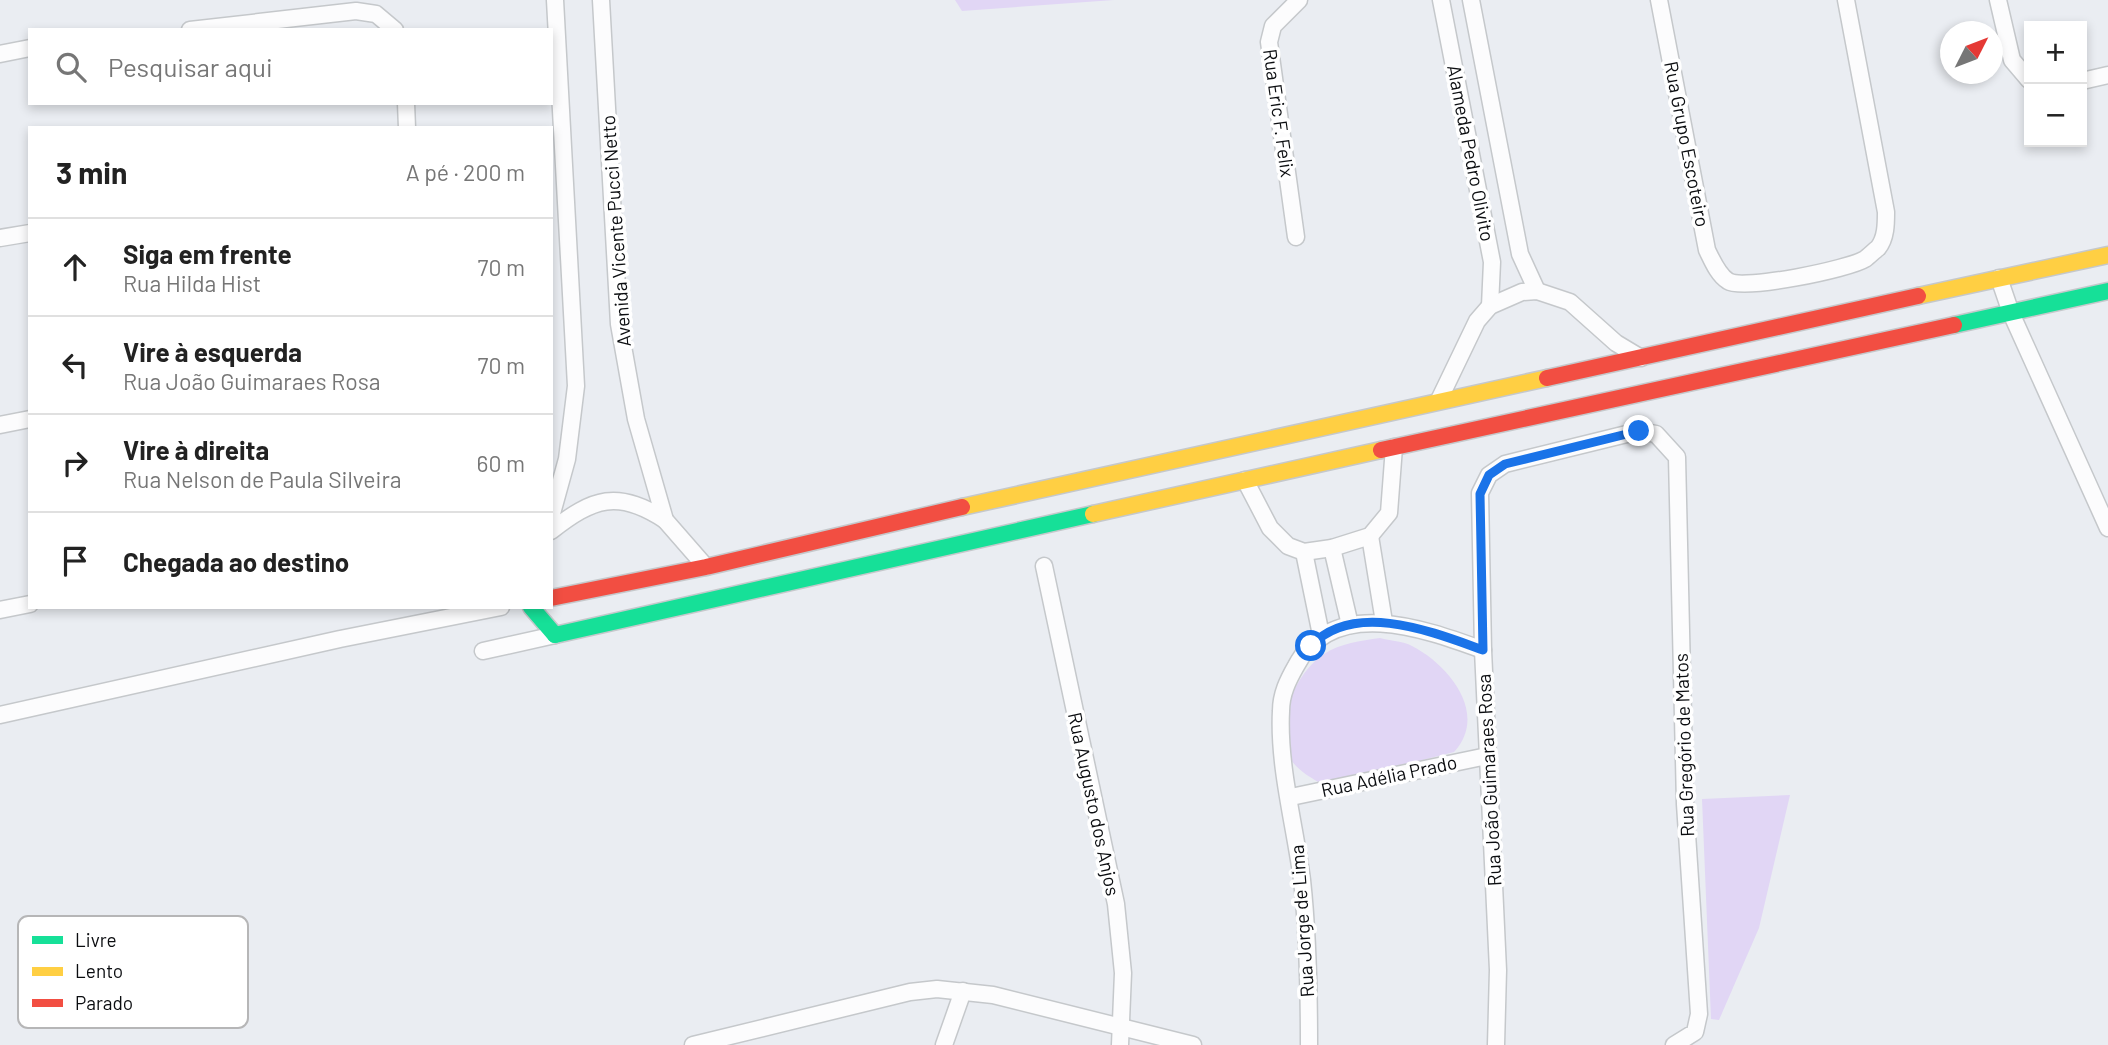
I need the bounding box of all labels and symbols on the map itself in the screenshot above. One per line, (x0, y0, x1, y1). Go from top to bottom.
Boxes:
north arrow (1940, 21, 2003, 84)
street label: Rua Eric F. Felix (1259, 47, 1300, 179)
street label: Rua Grupo Escoteiro (1660, 59, 1715, 229)
street label: Alameda Pedro Olivito (1443, 63, 1500, 243)
street label: Avenida Vicente Pucci Netto (596, 114, 635, 348)
route end (1623, 415, 1654, 446)
route start (1295, 630, 1326, 661)
street label: Rua Gregório de Matos (1669, 653, 1698, 837)
street label: Rua João Guimaraes Rosa (1471, 673, 1506, 887)
street label: Rua Augusto dos Anjos (1064, 710, 1125, 898)
street label: Rua Adélia Prado (1319, 750, 1459, 801)
street label: Rua Jorge de Lima (1285, 844, 1318, 998)
legend (18, 916, 248, 1028)
text: Livre (75, 928, 117, 951)
text: Lento (75, 959, 123, 982)
text: Parado (75, 991, 133, 1014)

